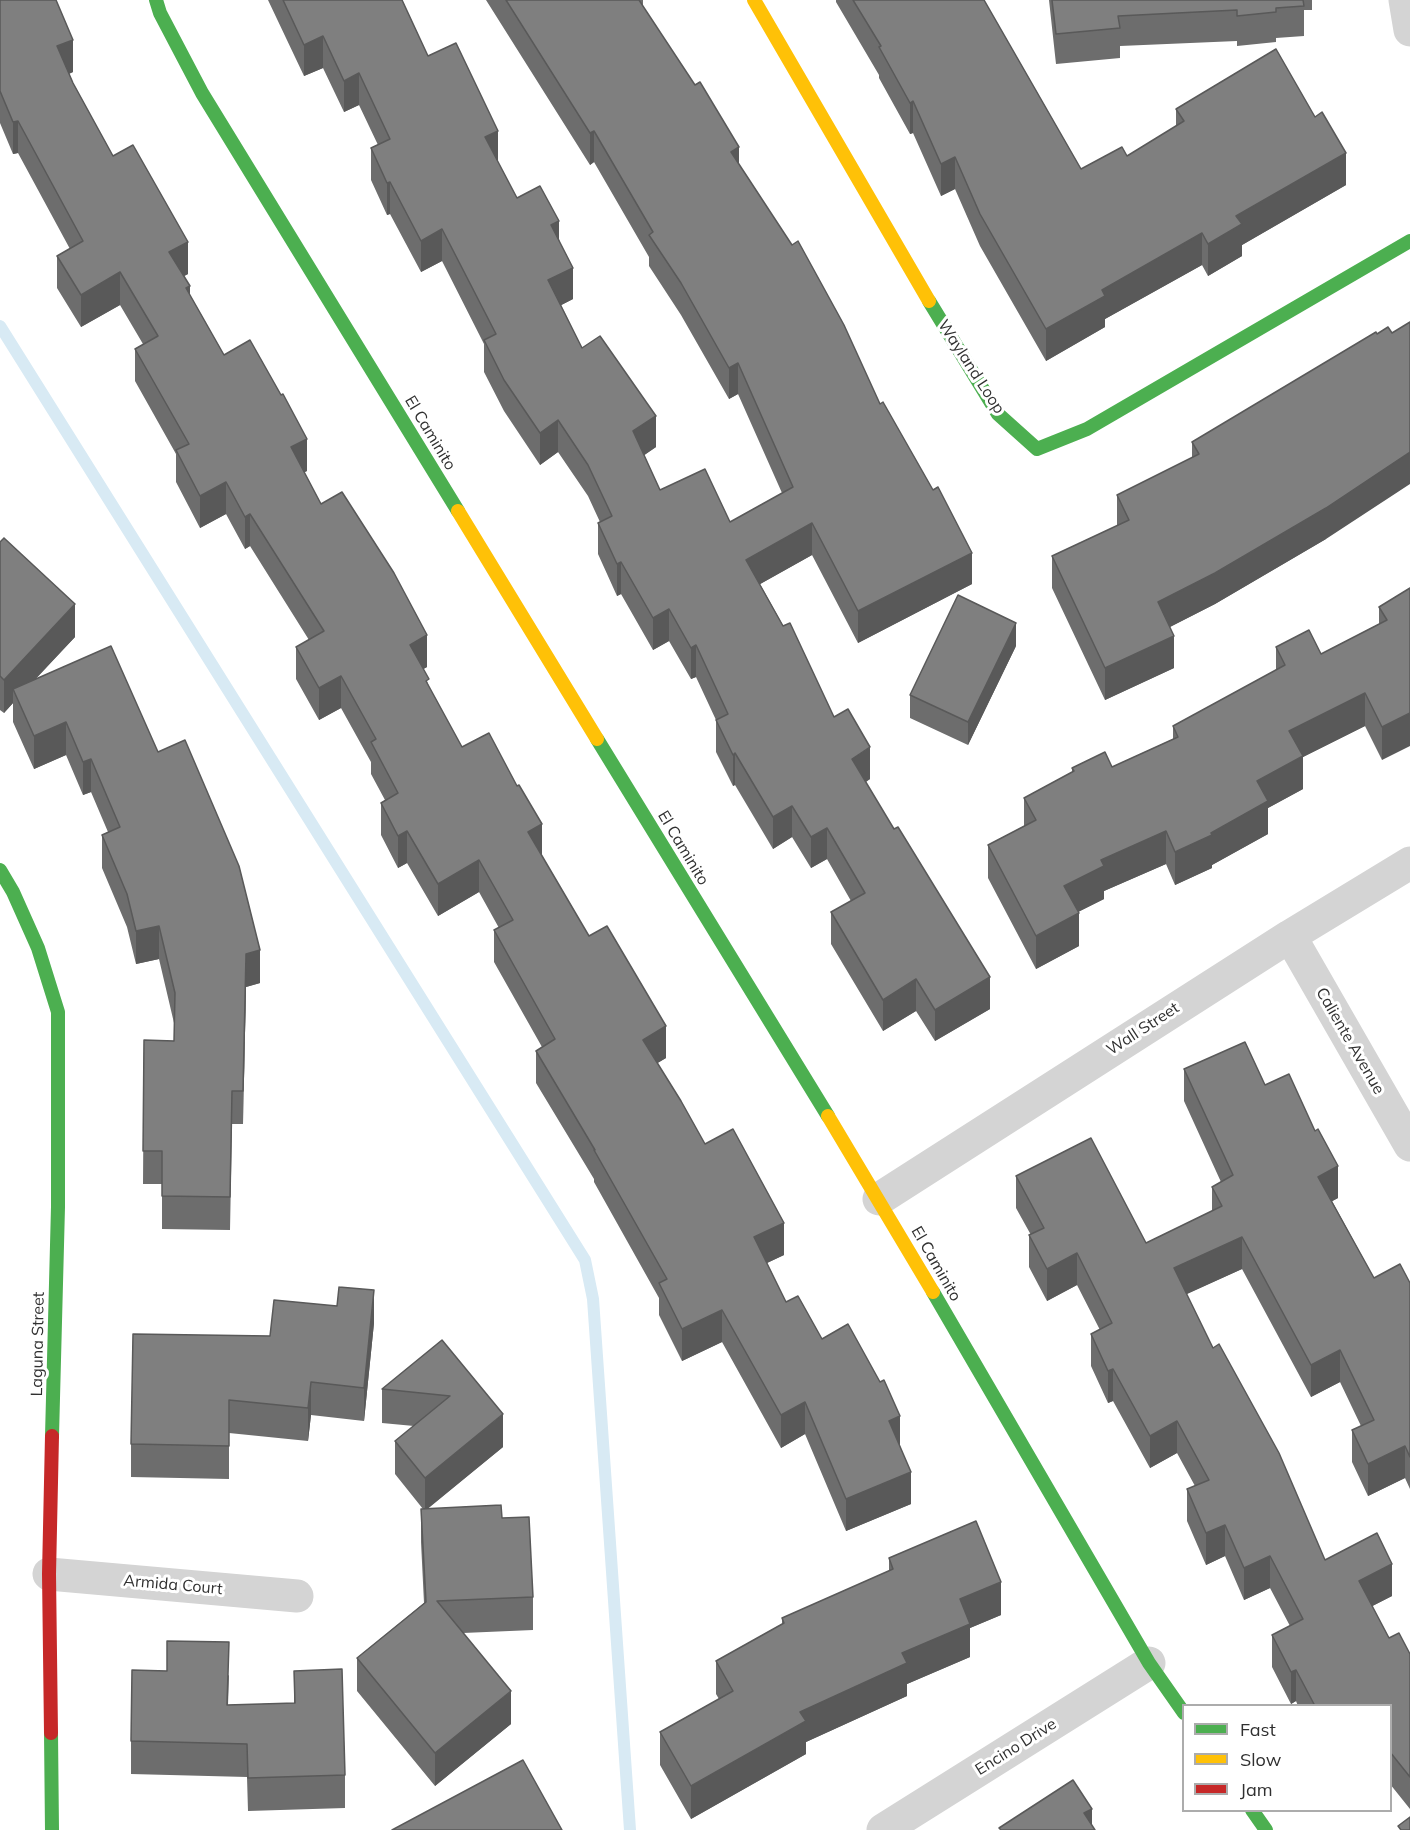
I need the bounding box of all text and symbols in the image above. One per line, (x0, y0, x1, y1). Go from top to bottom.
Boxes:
street label: Wayland Loop (934, 316, 1008, 418)
street label: El Caminito (400, 392, 460, 474)
street label: El Caminito (653, 807, 713, 889)
street label: Caliente Avenue (1312, 984, 1388, 1098)
street label: Wall Street (1103, 998, 1183, 1060)
street label: El Caminito (907, 1223, 965, 1305)
street label: Laguna Street (27, 1292, 49, 1396)
street label: Armida Court (123, 1571, 223, 1599)
legend (1182, 1704, 1392, 1812)
street label: Encino Drive (972, 1715, 1060, 1779)
text: Fast (1240, 1718, 1276, 1741)
text: Slow (1240, 1748, 1281, 1771)
text: Jam (1240, 1778, 1273, 1801)

